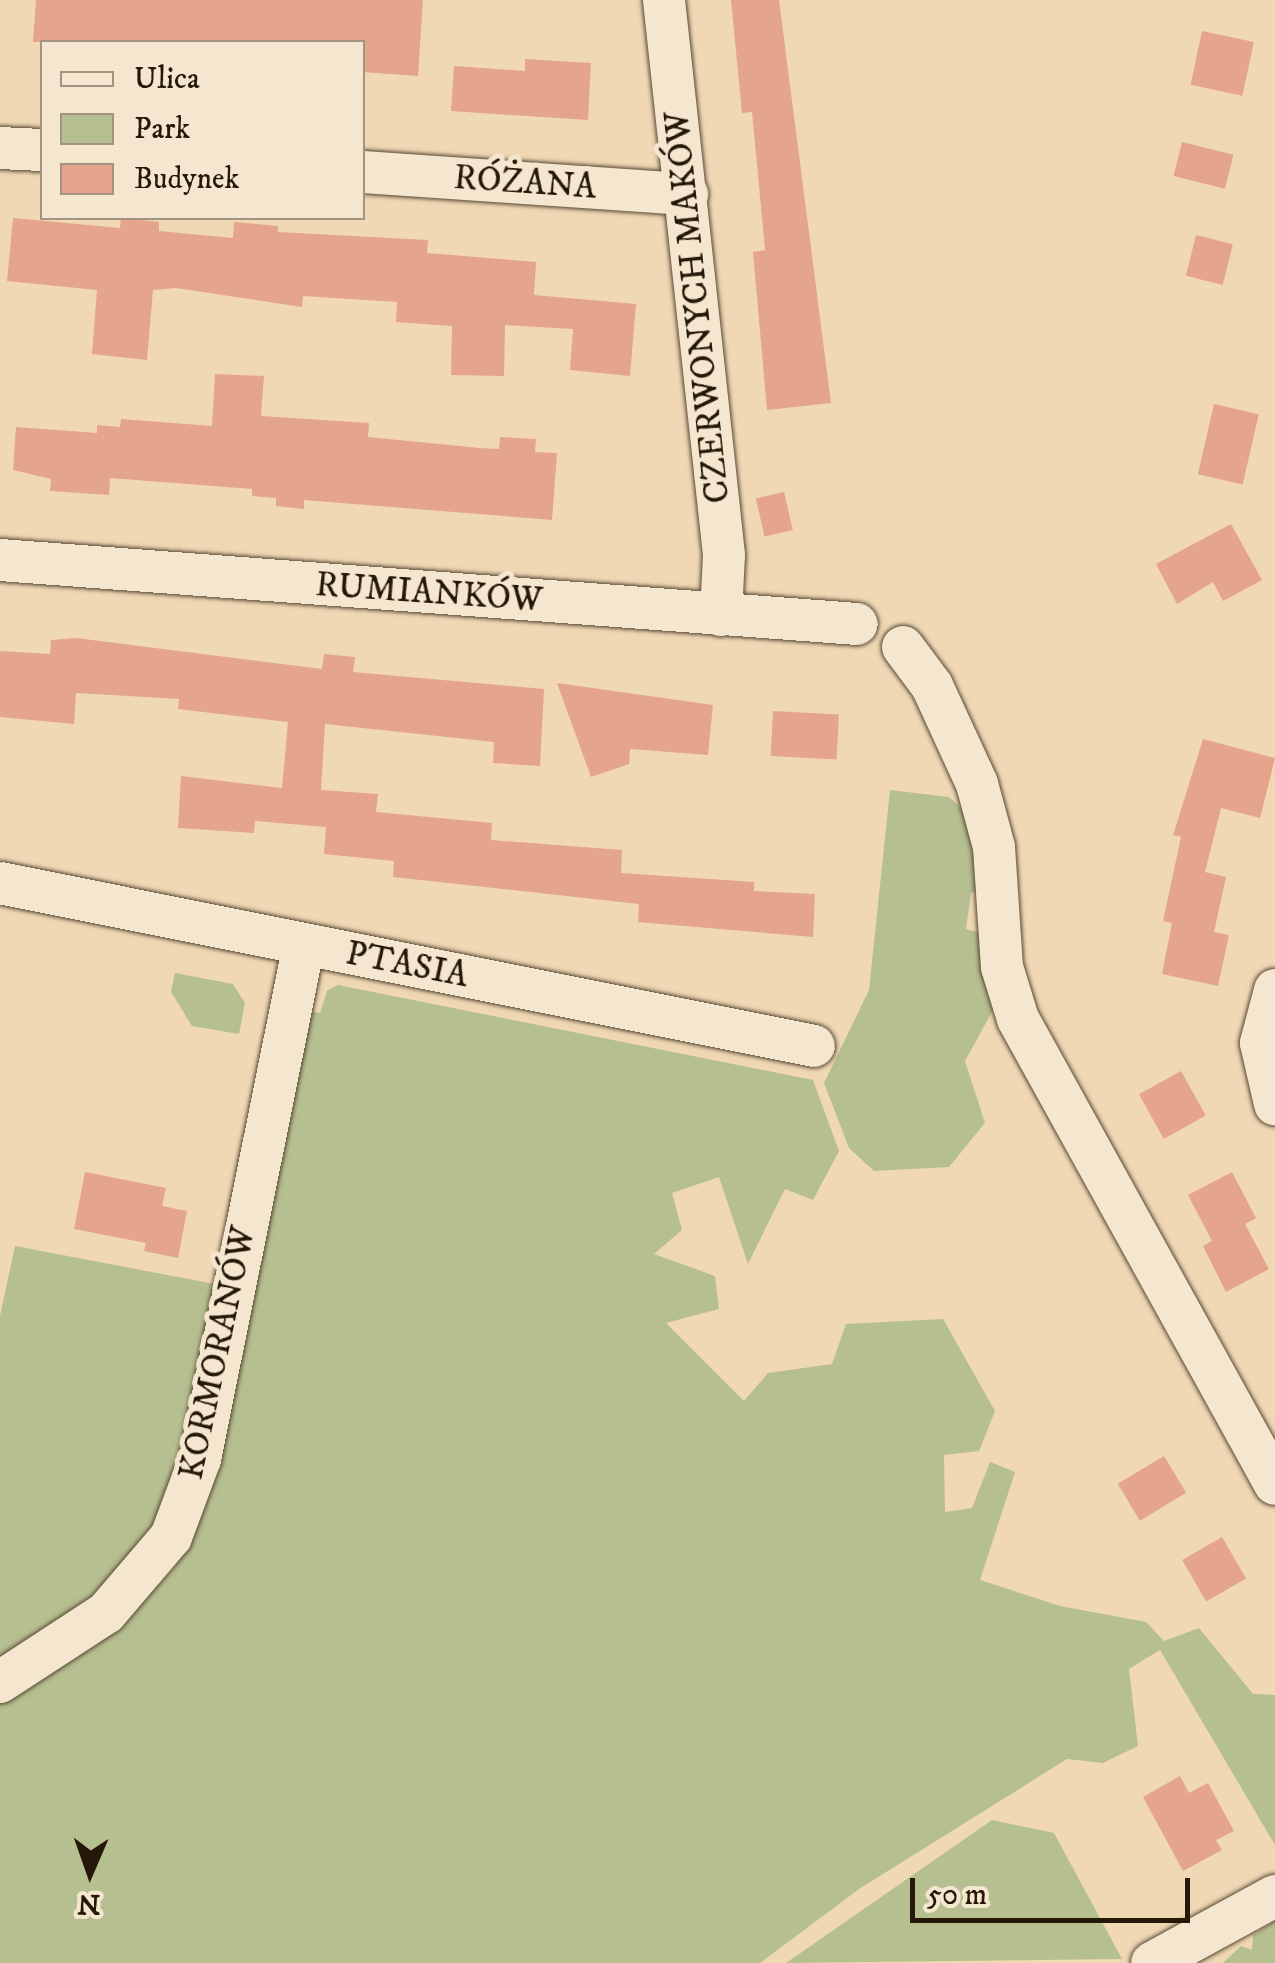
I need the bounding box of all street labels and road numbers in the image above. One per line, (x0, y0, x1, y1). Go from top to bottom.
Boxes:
street label: CZERWONYCH MAKÓW (657, 109, 739, 505)
street label: RÓŻANA (452, 157, 598, 209)
street label: RUMIANKÓW (314, 564, 544, 622)
street label: PTASIA (342, 933, 472, 997)
street label: KORMORANÓW (171, 1222, 265, 1484)

